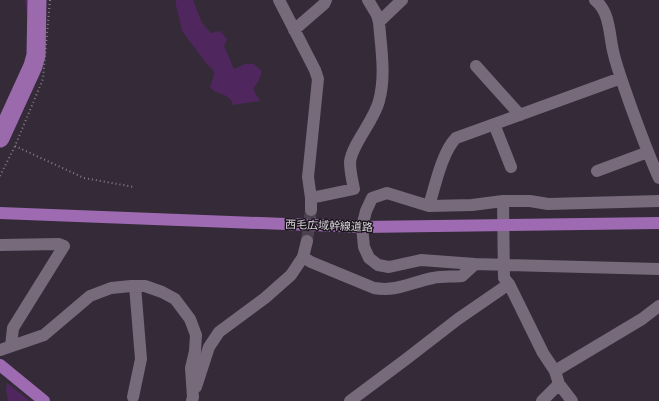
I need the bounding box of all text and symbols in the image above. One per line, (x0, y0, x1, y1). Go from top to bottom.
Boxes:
street label: 西毛広域幹線道路 (285, 218, 373, 234)

